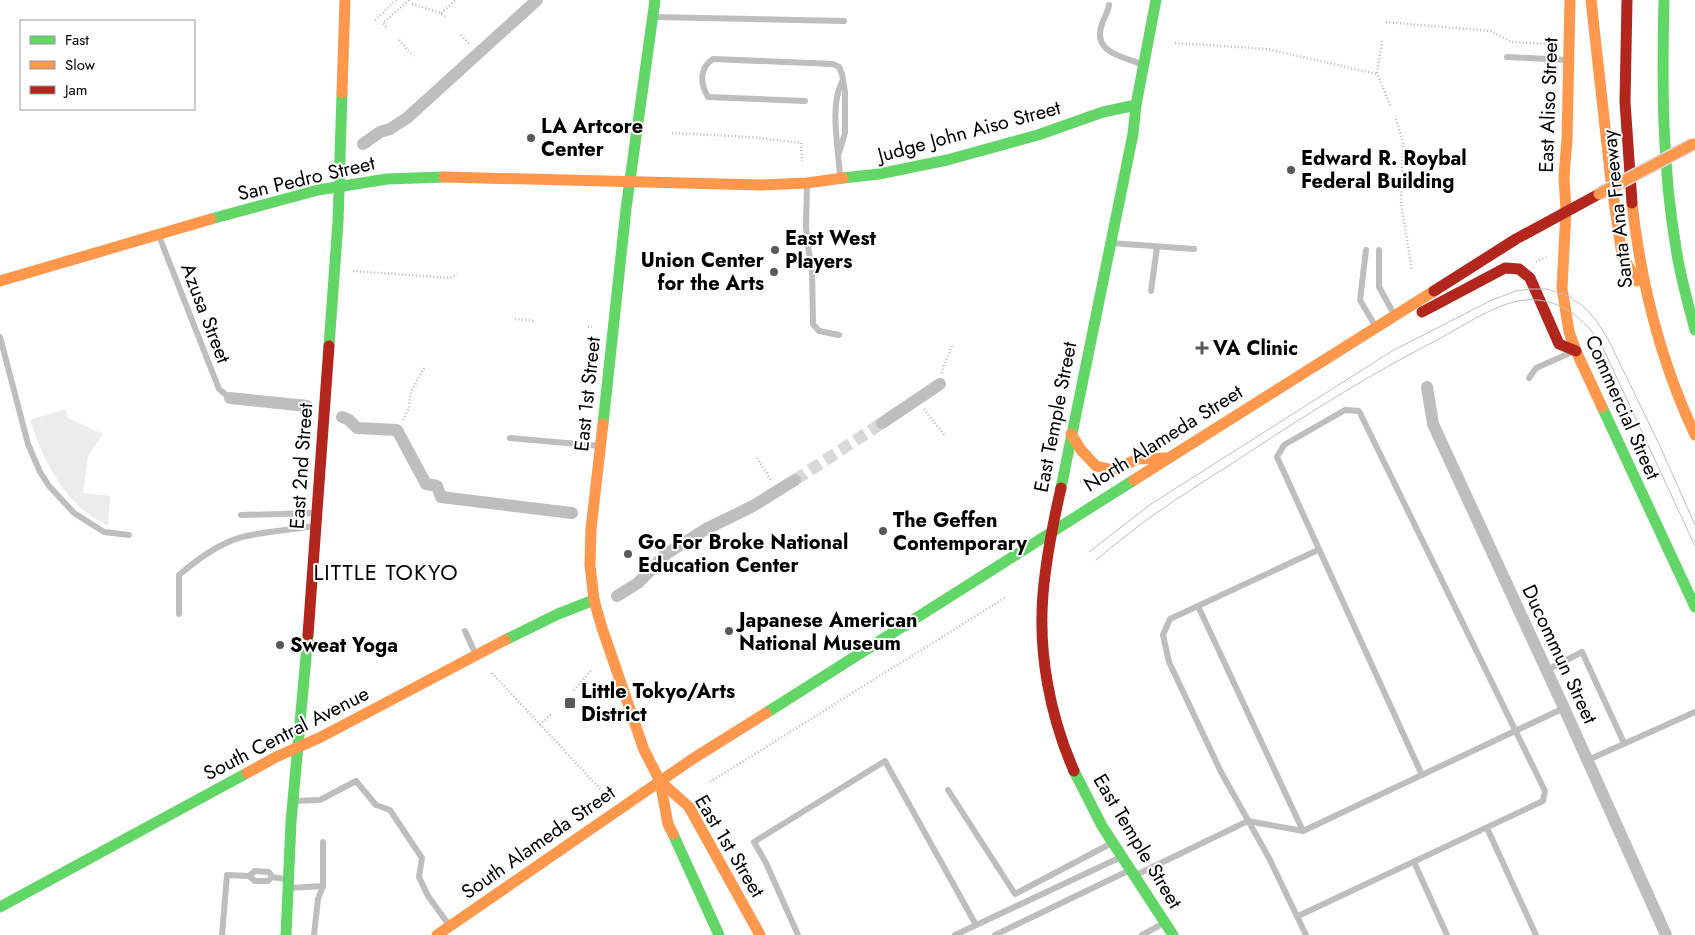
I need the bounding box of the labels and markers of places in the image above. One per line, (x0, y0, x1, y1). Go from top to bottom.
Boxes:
place label: LA Artcore Center (541, 112, 643, 164)
marker: LA Artcore Center (525, 132, 537, 144)
place label: Edward R. Roybal Federal Building (1301, 144, 1467, 196)
marker: Edward R. Roybal Federal Building (1285, 164, 1297, 176)
place label: East West Players (785, 224, 877, 276)
marker: East West Players (769, 244, 781, 256)
place label: Union Center for the Arts (641, 246, 765, 298)
marker: Union Center for the Arts (768, 266, 780, 278)
place label: VA Clinic (1212, 334, 1298, 363)
marker: VA Clinic (1195, 341, 1209, 355)
place label: The Geffen Contemporary (893, 506, 1027, 558)
marker: The Geffen Contemporary (877, 525, 889, 537)
place label: Go For Broke National Education Center (638, 528, 848, 580)
marker: Go For Broke National Education Center (622, 548, 634, 560)
place label: Japanese American National Museum (735, 606, 918, 658)
marker: Japanese American National Museum (723, 625, 735, 637)
place label: Sweat Yoga (290, 631, 398, 660)
marker: Sweat Yoga (274, 639, 286, 651)
place label: Little Tokyo/Arts District (581, 677, 735, 729)
marker: Little Tokyo/Arts District (563, 696, 577, 710)

